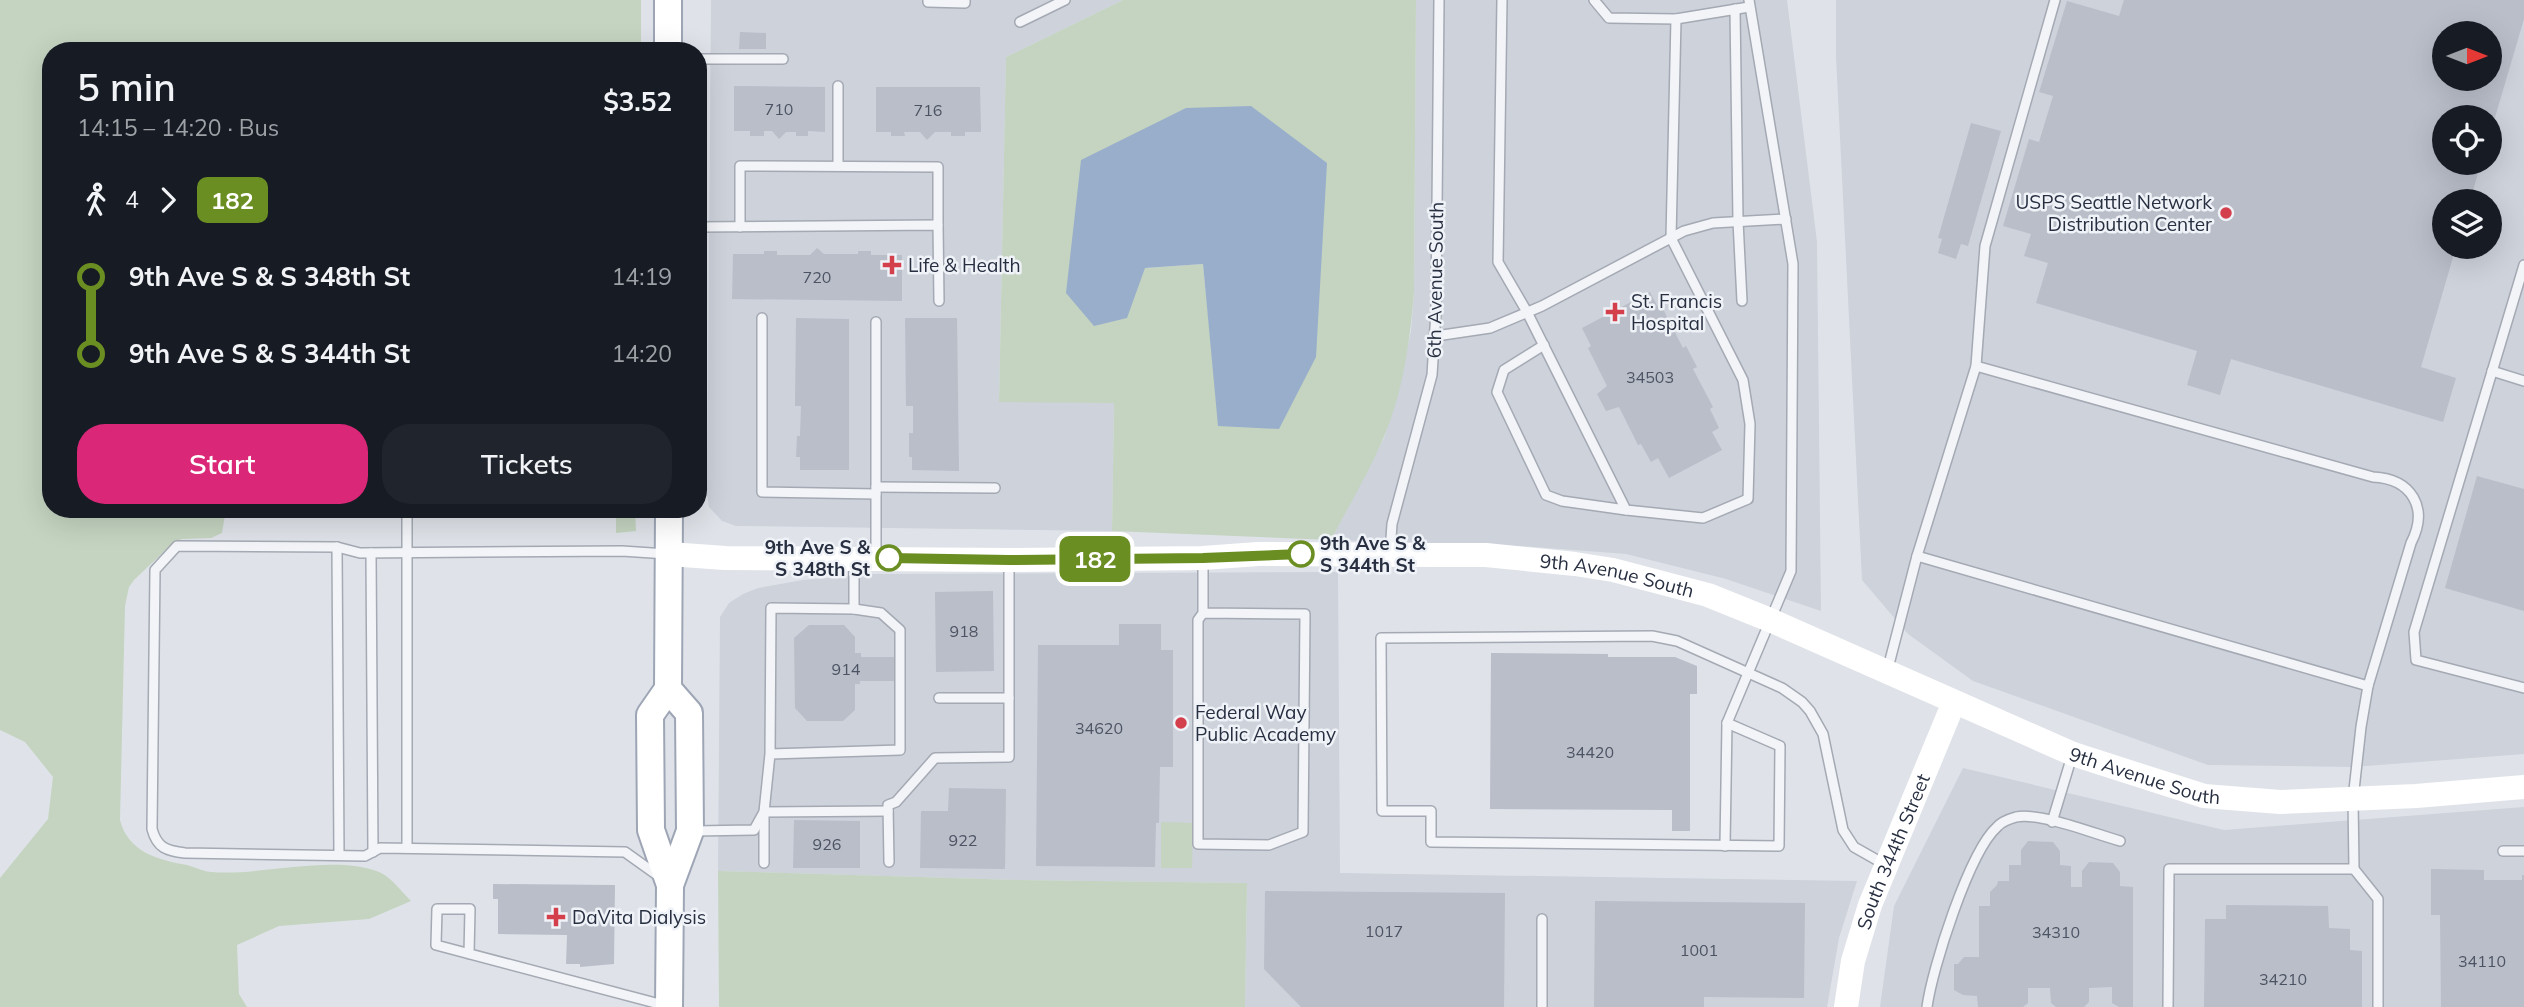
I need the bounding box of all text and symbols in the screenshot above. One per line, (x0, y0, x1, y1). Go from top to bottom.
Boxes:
north arrow (2432, 21, 2502, 91)
map controls (2432, 21, 2502, 259)
text: 5 min (77, 63, 176, 111)
text: $3.52 (603, 85, 672, 118)
house number: 710 (765, 99, 793, 119)
house number: 716 (914, 100, 942, 120)
button: locate (2432, 105, 2502, 175)
text: 14:15 – 14:20 · Bus (77, 113, 279, 142)
icon: walk (77, 181, 115, 219)
icon: forward (149, 181, 187, 219)
text: 4 (125, 185, 139, 214)
text: 182 (211, 185, 254, 215)
button: layers (2432, 189, 2502, 259)
place label: USPS Seattle Network Distribution Center (2015, 190, 2212, 236)
street label: 6th Avenue South (1422, 201, 1448, 359)
marker: USPS Seattle Network Distribution Center (2218, 205, 2234, 221)
place label: Life & Health (908, 253, 1021, 277)
marker: Life & Health (882, 255, 902, 275)
text: 9th Ave S & S 348th St (129, 260, 410, 293)
text: 14:19 (612, 262, 672, 291)
house number: 720 (803, 267, 831, 287)
place label: St. Francis Hospital (1631, 289, 1722, 335)
marker: St. Francis Hospital (1605, 302, 1625, 322)
text: 9th Ave S & S 344th St (129, 337, 410, 370)
text: 14:20 (612, 339, 672, 368)
house number: 34503 (1626, 367, 1674, 387)
button: Start (77, 424, 368, 504)
button: Tickets (382, 424, 672, 504)
place label: 9th Ave S & S 344th St (1320, 531, 1426, 577)
place label: 9th Ave S & S 348th St (765, 535, 871, 581)
line badge: 182 (1055, 536, 1135, 582)
marker: 9th Ave S & S 344th St (1288, 541, 1314, 567)
text: 182 (1073, 544, 1117, 574)
marker: 9th Ave S & S 348th St (876, 545, 902, 571)
street label: 9th Avenue South (1539, 549, 1696, 603)
house number: 918 (950, 621, 978, 641)
house number: 914 (832, 659, 861, 679)
place label: Federal Way Public Academy (1195, 700, 1336, 746)
marker: Federal Way Public Academy (1173, 715, 1189, 731)
house number: 34620 (1075, 718, 1123, 738)
house number: 34420 (1566, 742, 1614, 762)
street label: 9th Avenue South (2066, 742, 2221, 809)
street label: South 344th Street (1851, 770, 1935, 932)
house number: 922 (949, 830, 977, 850)
house number: 926 (813, 834, 841, 854)
place label: DaVita Dialysis (572, 905, 706, 929)
marker: DaVita Dialysis (546, 907, 566, 927)
house number: 1017 (1365, 921, 1403, 941)
house number: 34310 (2032, 922, 2080, 942)
house number: 1001 (1680, 940, 1718, 960)
house number: 34110 (2458, 951, 2506, 971)
house number: 34210 (2259, 969, 2307, 989)

